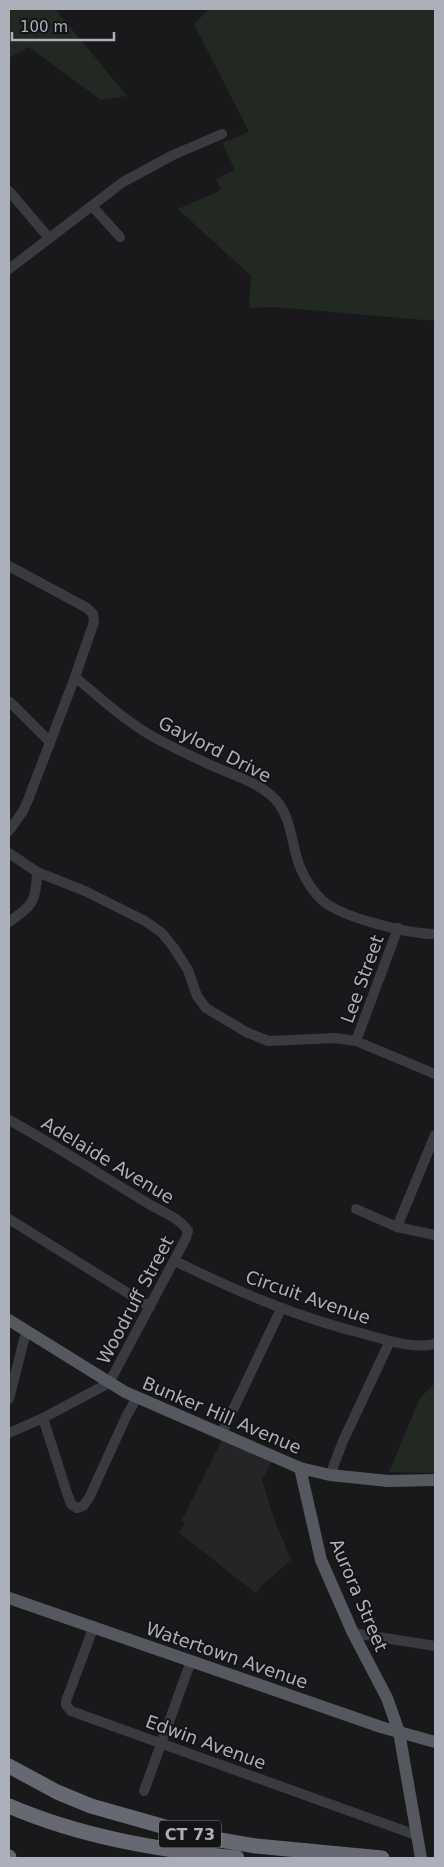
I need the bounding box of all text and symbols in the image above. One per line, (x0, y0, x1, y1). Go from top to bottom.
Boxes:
scale bar (12, 10, 115, 42)
text: 100 m (20, 18, 68, 36)
street label: Gaylord Drive (155, 712, 275, 786)
street label: Lee Street (336, 932, 388, 1026)
street label: Adelaide Avenue (38, 1112, 178, 1208)
street label: Woodruff Street (92, 1232, 178, 1368)
street label: Circuit Avenue (243, 1266, 373, 1328)
street label: Bunker Hill Avenue (140, 1372, 304, 1458)
street label: Aurora Street (326, 1535, 392, 1655)
street label: Watertown Avenue (143, 1617, 311, 1693)
street label: Edwin Avenue (143, 1710, 269, 1774)
road number: CT 73 (159, 1820, 221, 1848)

